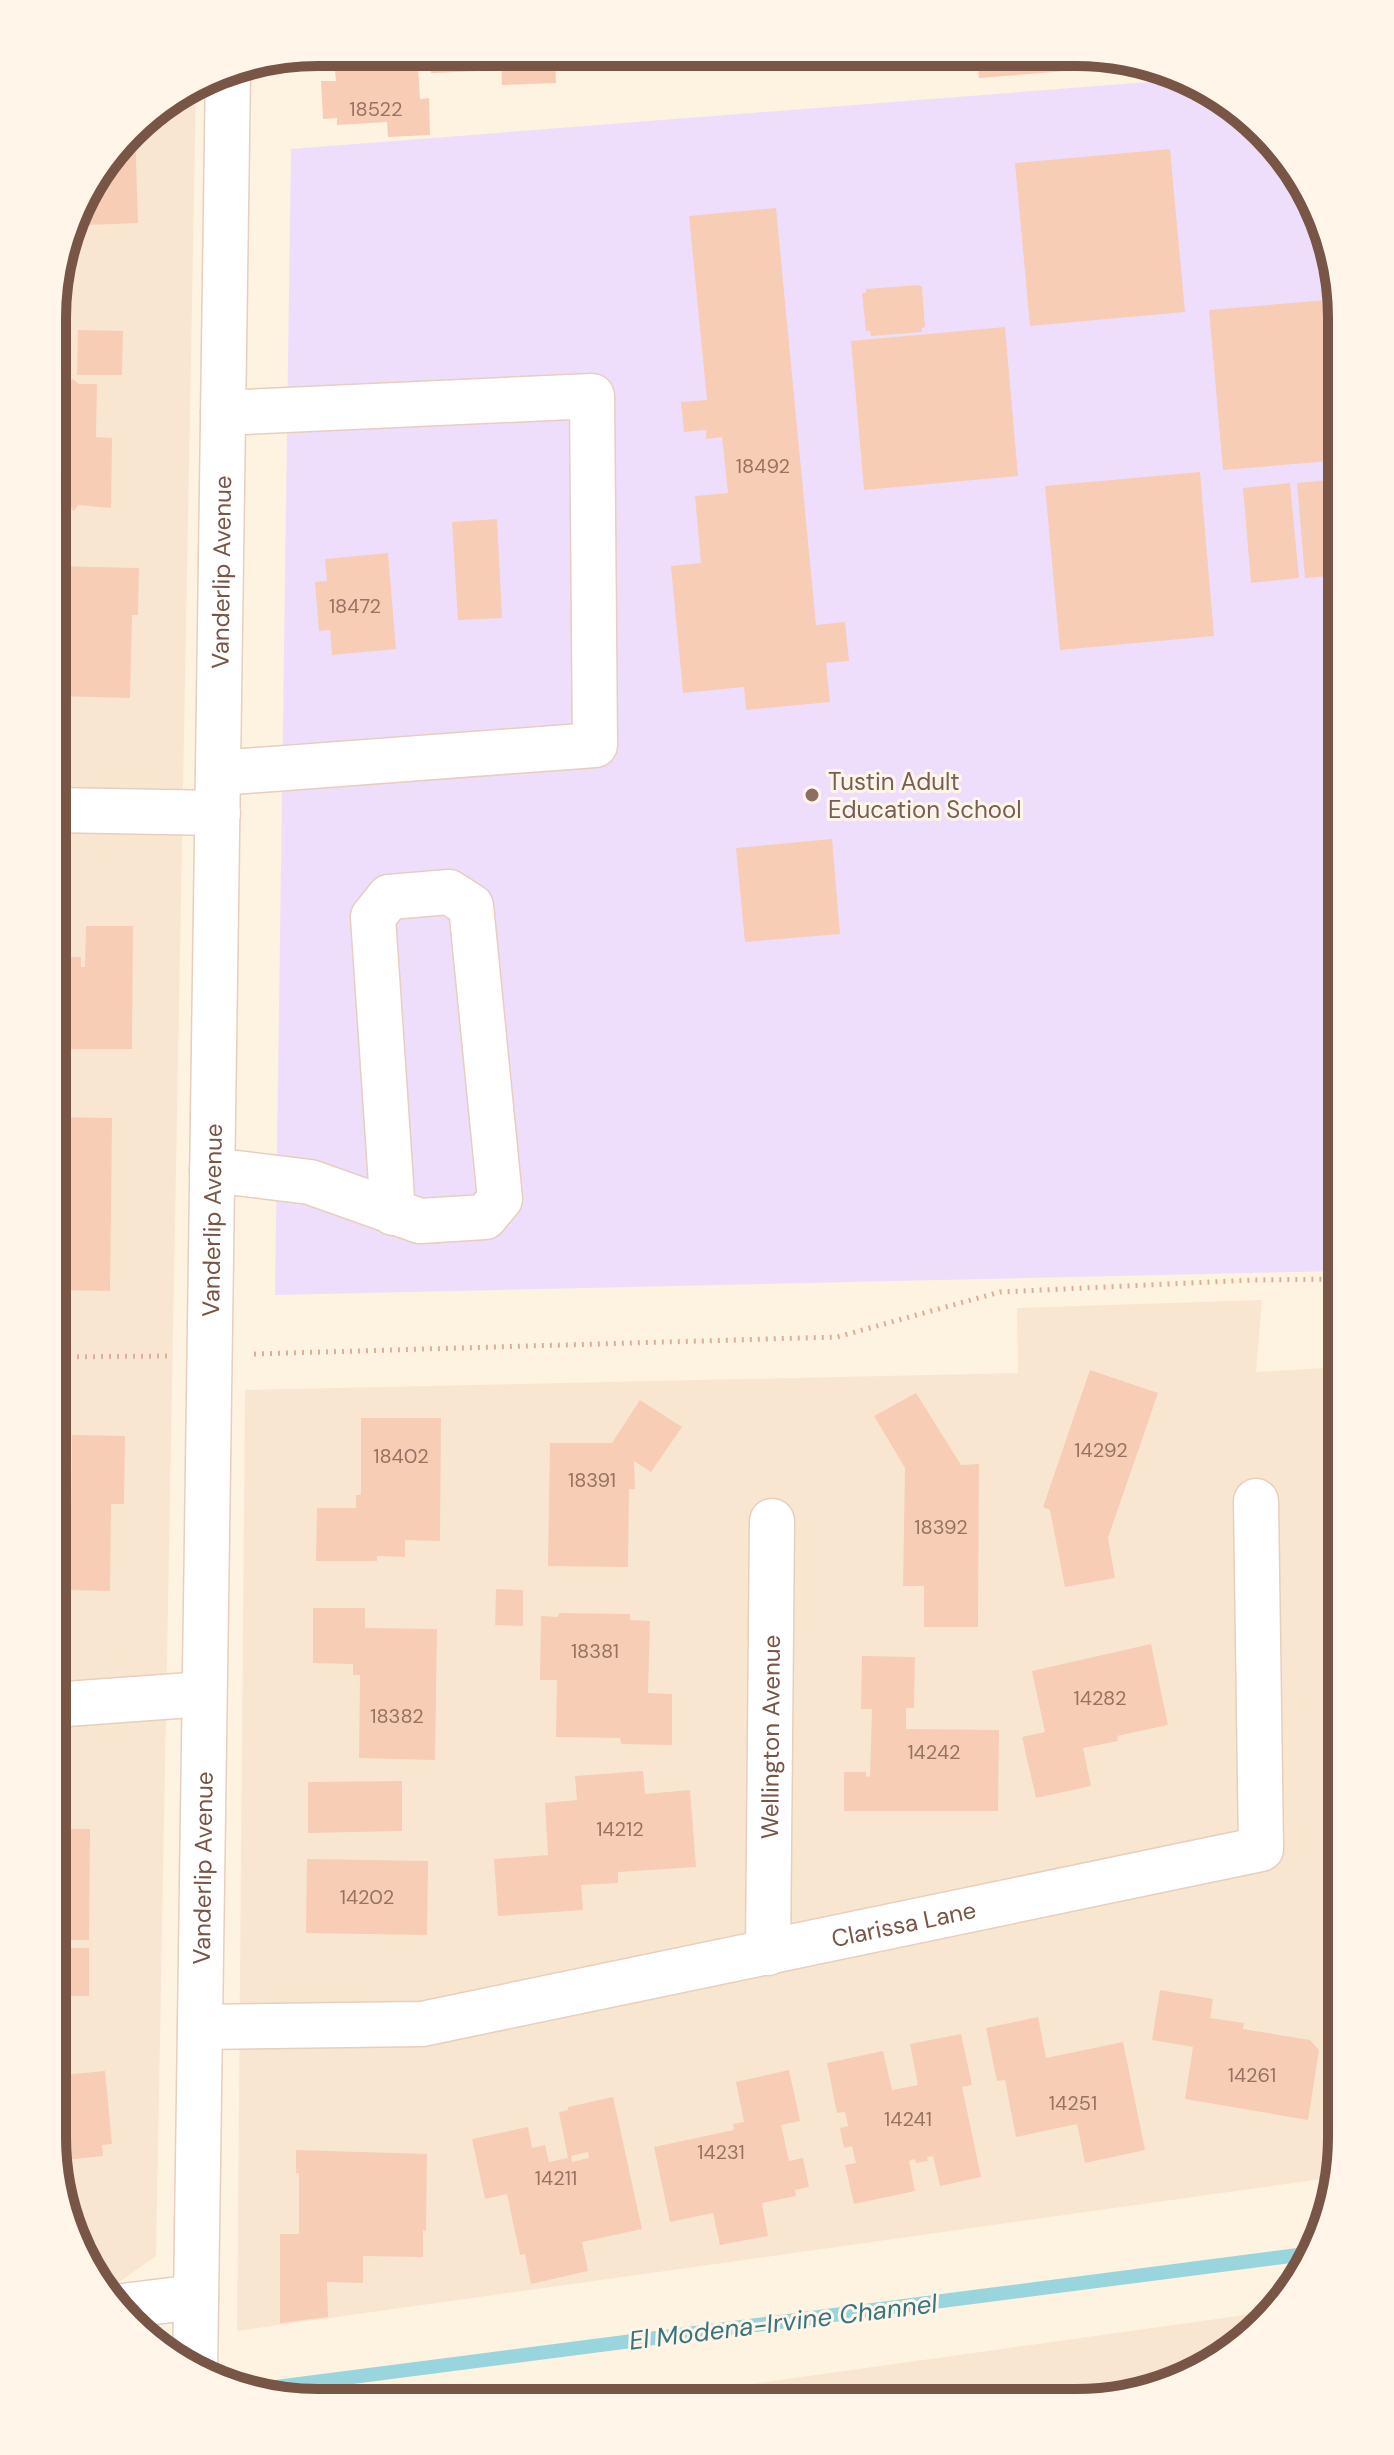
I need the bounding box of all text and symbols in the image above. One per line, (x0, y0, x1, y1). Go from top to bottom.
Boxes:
house number: 18522 (349, 96, 403, 122)
house number: 18492 (736, 453, 790, 479)
street label: Vanderlip Avenue (204, 475, 238, 669)
house number: 18472 (329, 593, 381, 619)
place label: Tustin Adult Education School (828, 766, 1022, 825)
marker: Tustin Adult Education School (803, 786, 821, 804)
street label: Vanderlip Avenue (195, 1123, 228, 1317)
house number: 14292 (1074, 1437, 1128, 1463)
house number: 18402 (373, 1443, 429, 1469)
house number: 18391 (568, 1467, 616, 1493)
house number: 18392 (914, 1514, 968, 1540)
street label: Wellington Avenue (754, 1635, 786, 1839)
house number: 18381 (571, 1638, 619, 1664)
house number: 14282 (1074, 1685, 1126, 1711)
house number: 18382 (370, 1703, 424, 1729)
house number: 14242 (907, 1739, 961, 1765)
street label: Vanderlip Avenue (185, 1771, 219, 1965)
house number: 14212 (596, 1816, 644, 1842)
house number: 14202 (340, 1884, 394, 1910)
street label: Clarissa Lane (828, 1893, 979, 1954)
house number: 14261 (1228, 2062, 1276, 2088)
house number: 14251 (1049, 2090, 1097, 2116)
house number: 14241 (884, 2106, 932, 2132)
house number: 14231 (697, 2139, 745, 2165)
house number: 14211 (535, 2165, 577, 2191)
water label: El Modena-Irvine Channel (627, 2286, 940, 2358)

